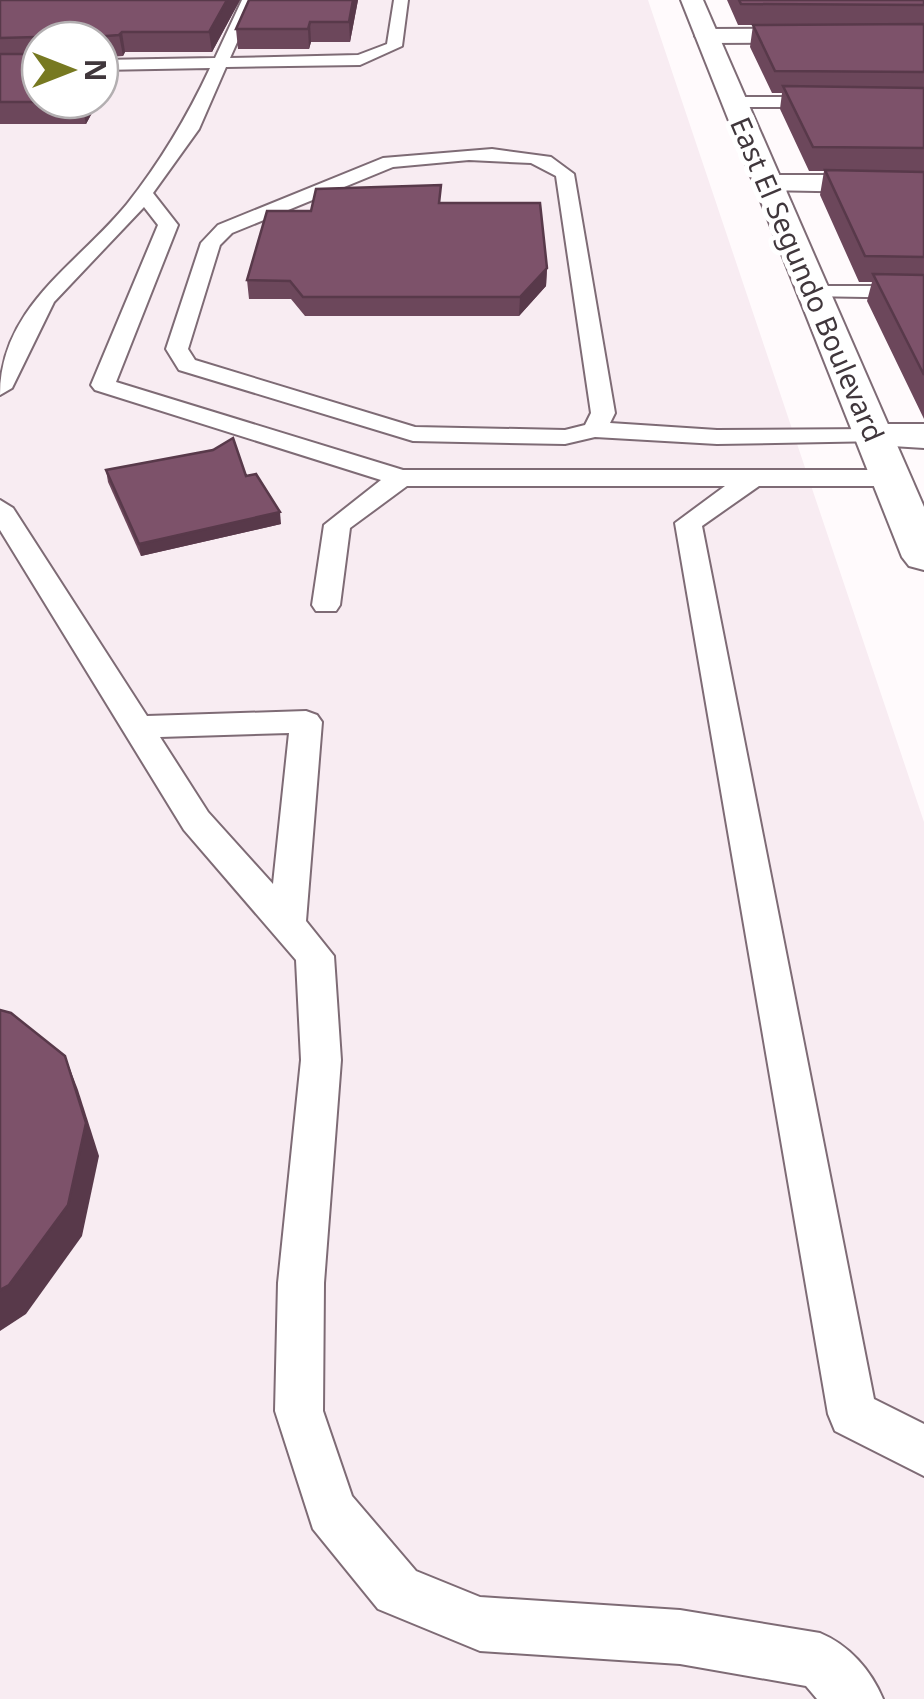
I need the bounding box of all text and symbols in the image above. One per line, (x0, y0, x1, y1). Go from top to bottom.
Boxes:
north arrow (20, 20, 120, 120)
text: N (77, 59, 115, 81)
street label: East El Segundo Boulevard (722, 111, 894, 447)

